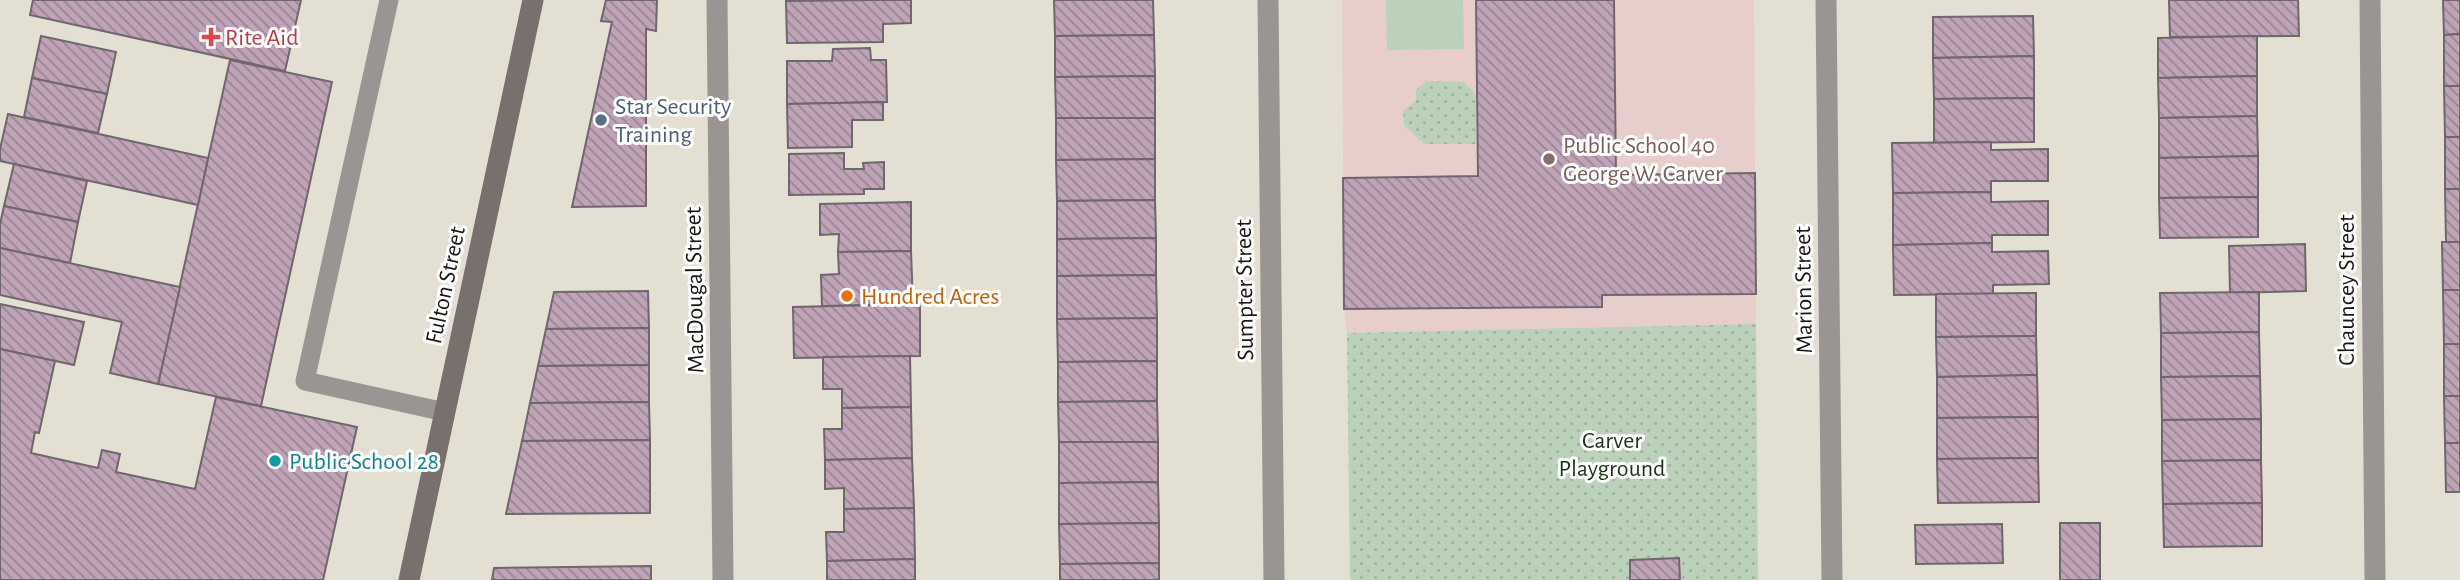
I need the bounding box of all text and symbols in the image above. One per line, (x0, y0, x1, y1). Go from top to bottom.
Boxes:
place label: Rite Aid (225, 26, 299, 50)
marker: Rite Aid (203, 29, 219, 45)
place label: Star Security Training (615, 95, 731, 147)
marker: Star Security Training (593, 112, 609, 128)
place label: Public School 40 George W. Carver (1563, 134, 1723, 186)
marker: Public School 40 George W. Carver (1541, 151, 1557, 167)
street label: MacDougal Street (682, 206, 708, 373)
street label: Chauncey Street (2335, 214, 2359, 366)
street label: Sumpter Street (1232, 219, 1258, 361)
street label: Fulton Street (422, 224, 470, 346)
street label: Marion Street (1791, 226, 1817, 354)
place label: Hundred Acres (861, 285, 999, 309)
marker: Hundred Acres (839, 288, 855, 304)
park label: Carver Playground (1559, 429, 1665, 481)
place label: Public School 28 (289, 450, 439, 474)
marker: Public School 28 (267, 453, 283, 469)

